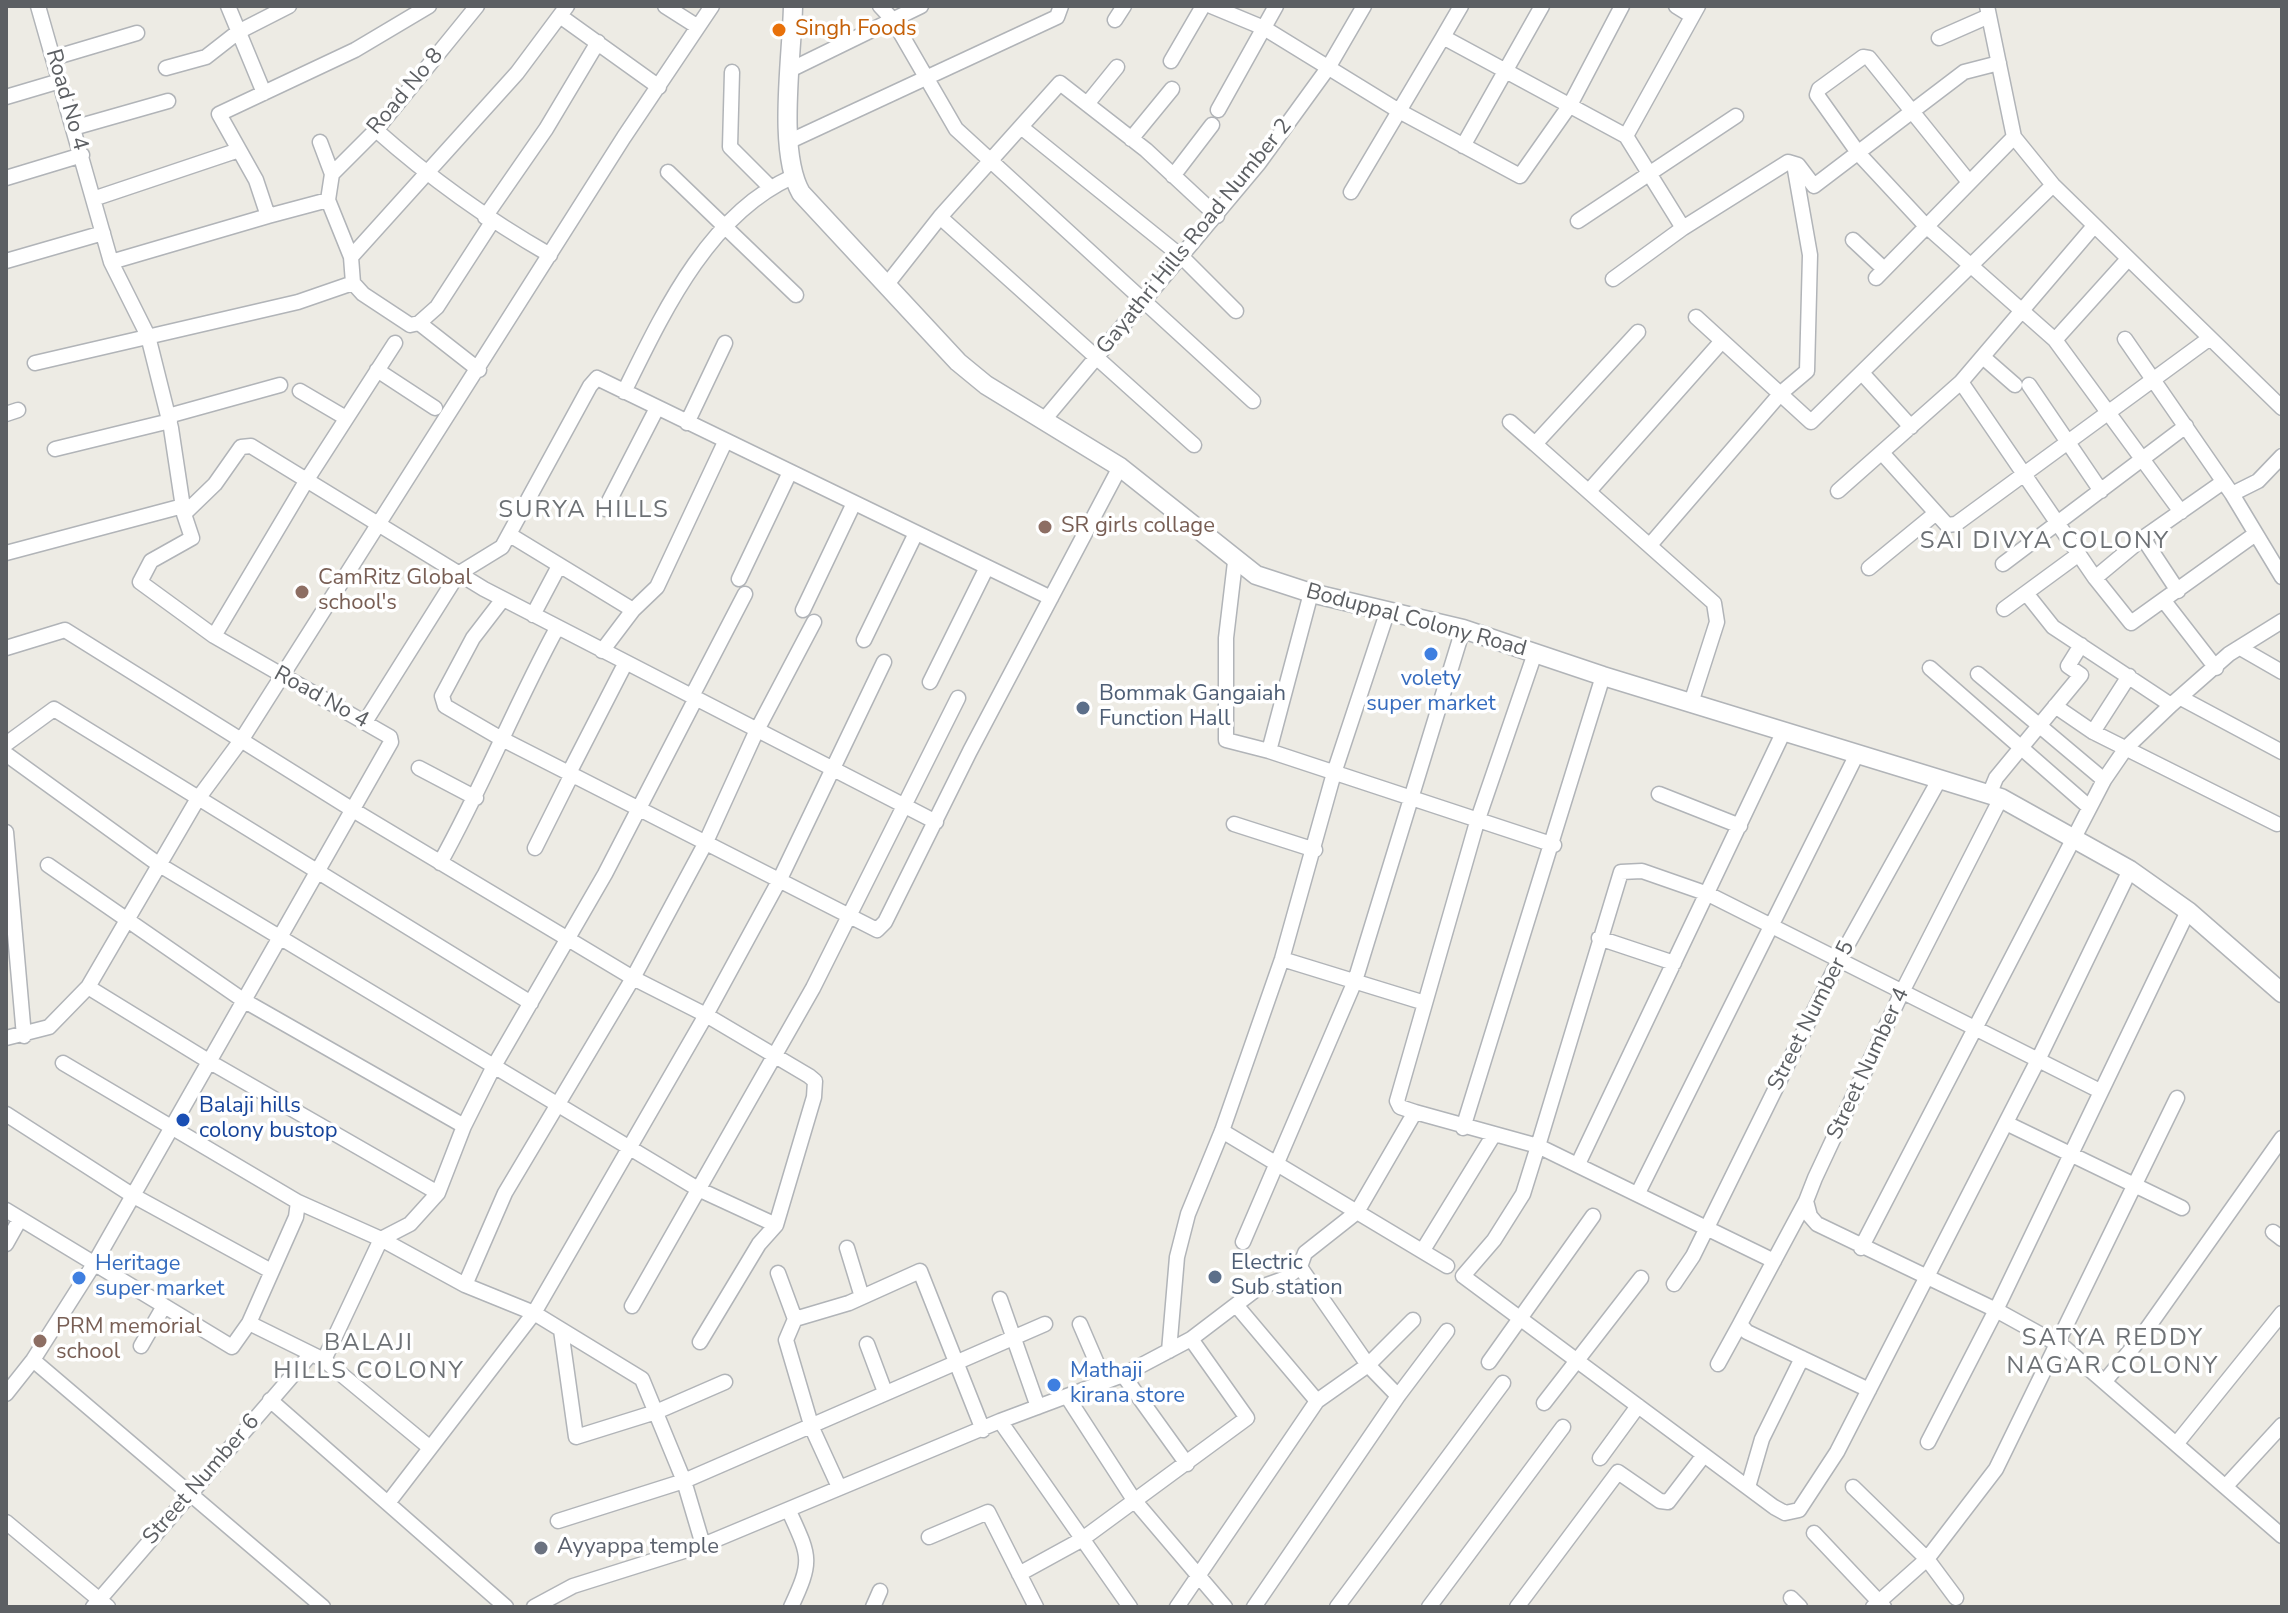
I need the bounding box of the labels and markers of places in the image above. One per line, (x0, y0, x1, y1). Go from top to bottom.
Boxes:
place label: Singh Foods (795, 17, 917, 43)
marker: Singh Foods (770, 21, 788, 39)
place label: SR girls collage (1061, 514, 1215, 540)
marker: SR girls collage (1036, 518, 1054, 536)
place label: CamRitz Global school's (318, 566, 472, 618)
marker: CamRitz Global school's (293, 583, 311, 601)
marker: volety super market (1422, 645, 1440, 663)
place label: volety super market (1366, 667, 1496, 718)
place label: Bommak Gangaiah Function Hall (1099, 682, 1286, 734)
marker: Bommak Gangaiah Function Hall (1074, 699, 1092, 717)
place label: Balaji hills colony bustop (199, 1094, 337, 1146)
marker: Balaji hills colony bustop (174, 1111, 192, 1129)
place label: Electric Sub station (1231, 1251, 1343, 1302)
place label: Heritage super market (95, 1252, 224, 1304)
marker: Electric Sub station (1206, 1268, 1224, 1286)
marker: Heritage super market (70, 1269, 88, 1287)
place label: PRM memorial school (56, 1315, 202, 1366)
marker: PRM memorial school (31, 1332, 49, 1350)
place label: Mathaji kirana store (1070, 1359, 1185, 1410)
marker: Mathaji kirana store (1045, 1376, 1063, 1394)
place label: Ayyappa temple (557, 1535, 719, 1561)
marker: Ayyappa temple (532, 1539, 550, 1557)

